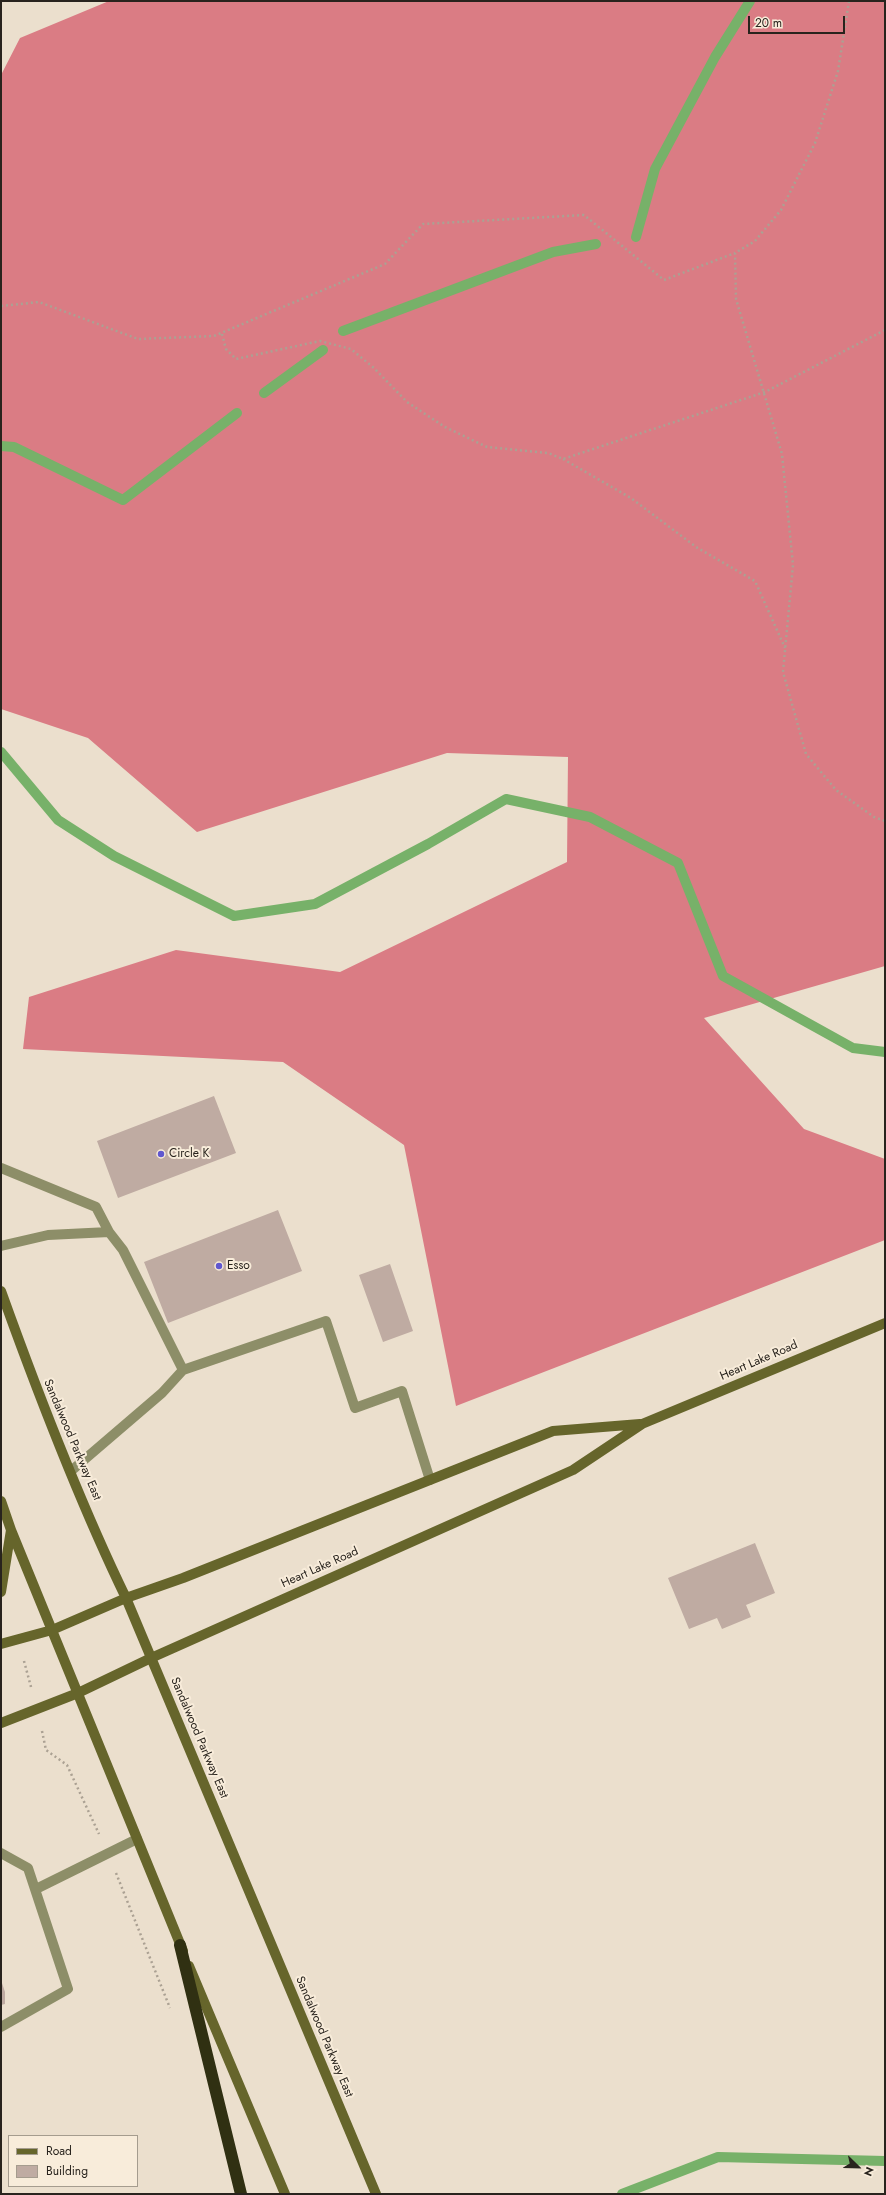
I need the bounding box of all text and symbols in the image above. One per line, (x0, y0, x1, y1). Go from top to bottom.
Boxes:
scale bar (750, 8, 847, 34)
text: 20 m (755, 14, 782, 32)
place label: Circle K (169, 1147, 209, 1161)
marker: Circle K (156, 1149, 166, 1159)
place label: Esso (227, 1259, 250, 1273)
marker: Esso (214, 1261, 224, 1271)
street label: Heart Lake Road (718, 1338, 800, 1384)
street label: Sandalwood Parkway East (40, 1377, 104, 1503)
street label: Heart Lake Road (279, 1545, 361, 1591)
street label: Sandalwood Parkway East (167, 1675, 231, 1801)
street label: Sandalwood Parkway East (292, 1974, 356, 2100)
legend (8, 2135, 138, 2187)
text: Road (46, 2142, 72, 2160)
north arrow (838, 2147, 878, 2187)
text: Building (46, 2162, 88, 2180)
text: N (860, 2165, 878, 2179)

